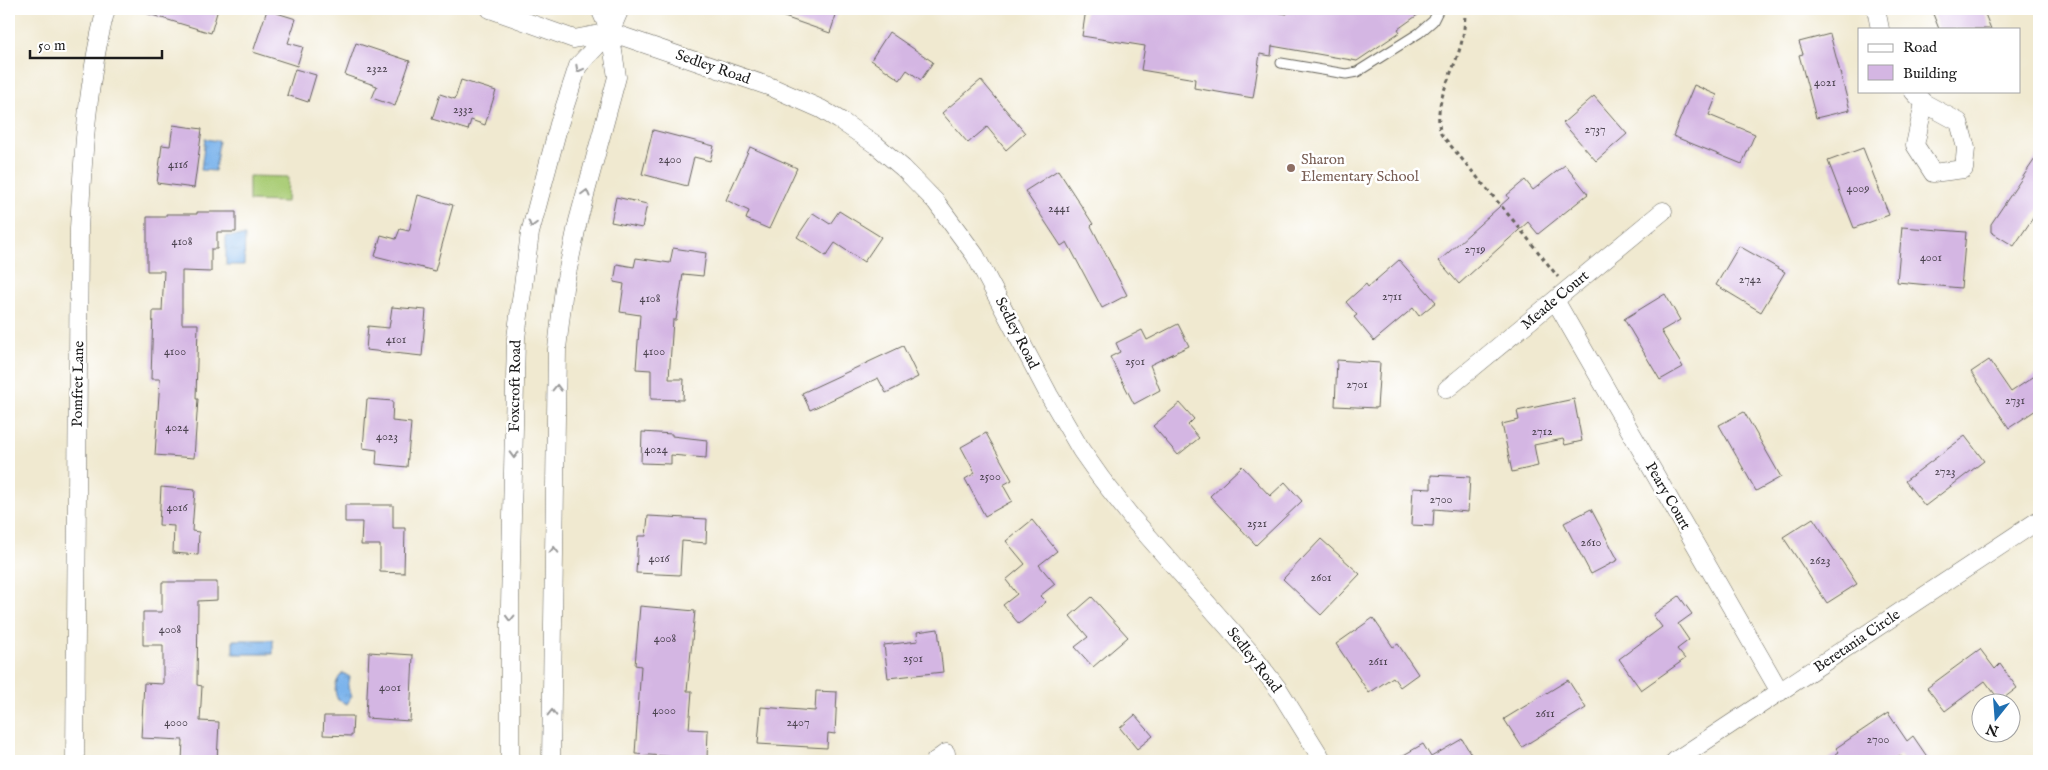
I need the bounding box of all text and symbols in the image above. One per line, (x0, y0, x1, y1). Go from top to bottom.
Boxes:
scale bar (30, 28, 162, 60)
legend (1858, 28, 2020, 92)
text: 50 m (38, 36, 66, 55)
text: Road (1903, 38, 1938, 57)
street label: Sedley Road (673, 45, 754, 89)
house number: 2322 (366, 61, 388, 76)
one-way arrow (575, 63, 585, 72)
text: Building (1903, 64, 1958, 83)
house number: 4021 (1814, 75, 1836, 90)
house number: 2332 (453, 102, 473, 117)
house number: 2737 (1584, 122, 1606, 137)
place label: Sharon Elementary School (1301, 150, 1420, 186)
house number: 2400 (658, 152, 682, 167)
house number: 4116 (168, 157, 189, 172)
marker: Sharon Elementary School (1285, 162, 1297, 174)
house number: 4009 (1847, 181, 1869, 196)
one-way arrow (580, 189, 590, 197)
house number: 2441 (1048, 201, 1070, 216)
one-way arrow (528, 220, 538, 228)
house number: 4108 (172, 234, 193, 249)
house number: 2719 (1465, 242, 1485, 257)
house number: 4001 (1920, 250, 1942, 265)
street label: Meade Court (1517, 266, 1593, 334)
house number: 2742 (1739, 272, 1762, 287)
house number: 2711 (1382, 289, 1402, 304)
house number: 4108 (640, 291, 661, 306)
street label: Sedley Road (991, 294, 1044, 373)
house number: 4101 (386, 332, 406, 347)
street label: Foxcroft Road (505, 339, 525, 432)
street label: Pomfret Lane (68, 341, 88, 427)
house number: 4100 (164, 344, 186, 359)
house number: 4100 (643, 344, 665, 359)
house number: 2501 (1125, 354, 1145, 369)
house number: 2701 (1346, 377, 1368, 392)
one-way arrow (552, 383, 562, 391)
house number: 2731 (2005, 393, 2025, 408)
house number: 4024 (165, 420, 189, 435)
house number: 2712 (1531, 424, 1553, 439)
house number: 4023 (376, 429, 398, 444)
house number: 4024 (644, 442, 668, 457)
one-way arrow (508, 452, 519, 460)
street label: Peary Court (1641, 459, 1695, 533)
house number: 2723 (1934, 464, 1956, 479)
house number: 2500 (979, 469, 1001, 484)
house number: 2700 (1430, 492, 1453, 507)
house number: 4016 (166, 500, 189, 515)
house number: 2521 (1247, 516, 1267, 531)
house number: 2610 (1581, 535, 1602, 550)
one-way arrow (549, 546, 559, 554)
house number: 4016 (648, 551, 671, 566)
house number: 2623 (1810, 553, 1830, 568)
house number: 2601 (1311, 570, 1331, 585)
street label: Beretania Circle (1810, 605, 1904, 677)
one-way arrow (505, 614, 515, 622)
house number: 4008 (159, 622, 181, 637)
street label: Sedley Road (1222, 623, 1286, 697)
house number: 4008 (654, 631, 676, 646)
house number: 2501 (903, 651, 923, 666)
house number: 2611 (1368, 654, 1388, 669)
house number: 4001 (379, 680, 401, 695)
north arrow (1970, 692, 2020, 742)
house number: 4000 (652, 703, 676, 718)
house number: 2611 (1535, 706, 1555, 721)
one-way arrow (546, 708, 557, 716)
house number: 4000 (164, 715, 188, 730)
house number: 2407 (786, 715, 810, 730)
text: N (1984, 719, 2002, 740)
house number: 2700 (1867, 732, 1890, 747)

